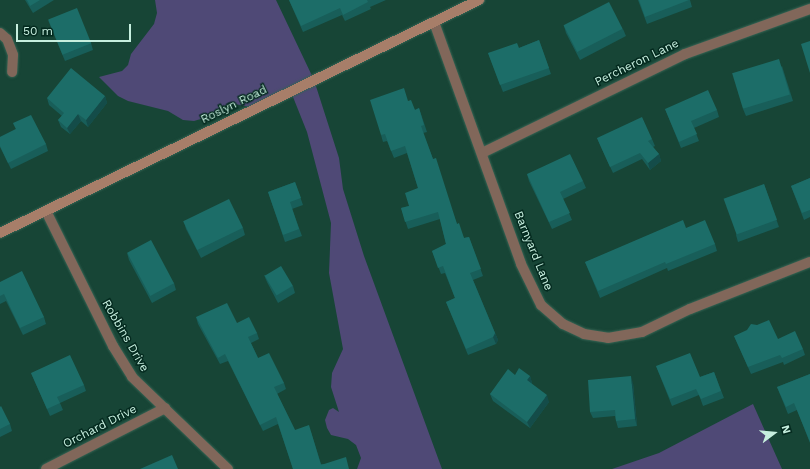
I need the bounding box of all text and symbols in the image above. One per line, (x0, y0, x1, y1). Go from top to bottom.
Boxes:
scale bar (18, 16, 133, 42)
text: 50 m (23, 24, 53, 38)
street label: Percheron Lane (593, 36, 681, 90)
street label: Roslyn Road (199, 83, 269, 127)
street label: Barnyard Lane (511, 209, 555, 293)
street label: Robbins Drive (99, 297, 151, 375)
street label: Orchard Drive (61, 402, 139, 452)
north arrow (754, 413, 794, 453)
text: N (779, 424, 793, 435)

